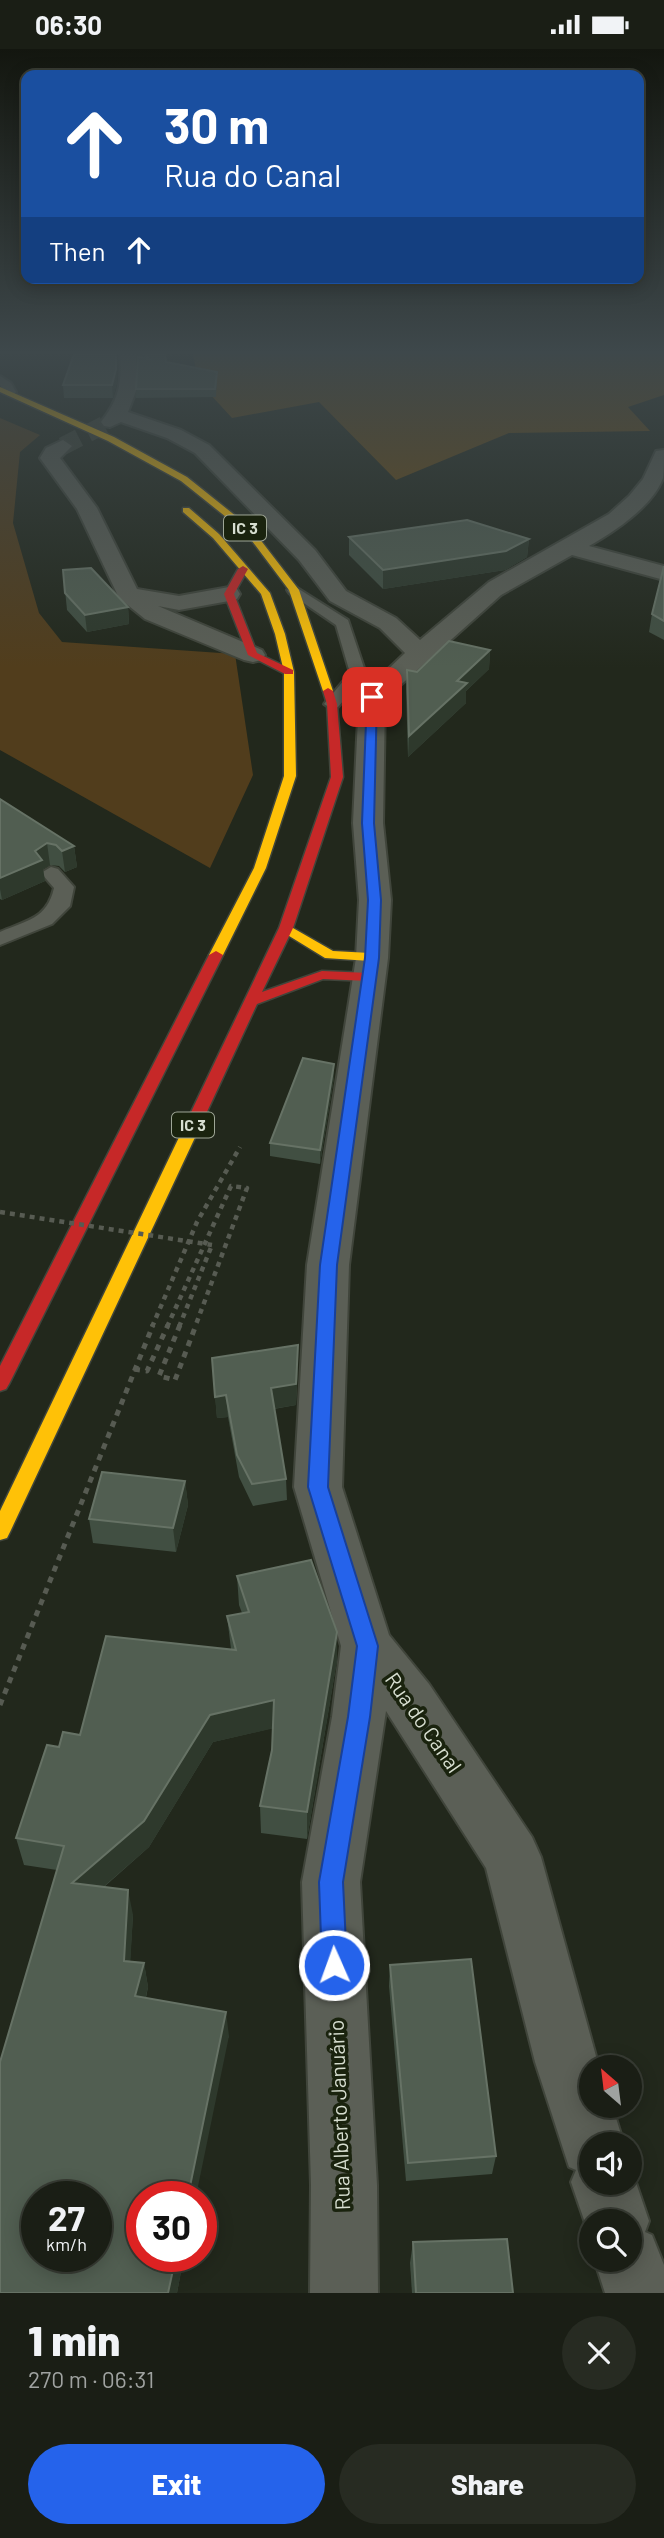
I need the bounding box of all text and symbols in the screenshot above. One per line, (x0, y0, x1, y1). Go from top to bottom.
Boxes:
text: 06:30 (35, 9, 102, 40)
text: 30 m (164, 95, 269, 154)
icon: ahead (49, 98, 140, 189)
text: Rua do Canal (164, 155, 341, 193)
icon: ahead (120, 231, 158, 269)
text: Then (49, 235, 106, 266)
road number: IC 3 (224, 515, 266, 541)
pin (342, 667, 402, 727)
icon: arrive (353, 678, 391, 716)
road number: IC 3 (172, 1113, 214, 1137)
street label: Rua do Canal (381, 1667, 468, 1777)
position arrow (297, 1928, 371, 2002)
street label: Rua Alberto Januário (323, 2019, 354, 2211)
north arrow (579, 2055, 642, 2117)
map controls (579, 2055, 642, 2272)
button: sound (579, 2132, 642, 2195)
speed limit sign: 30 (126, 2181, 217, 2272)
text: 27 (48, 2196, 85, 2238)
button: search (579, 2209, 642, 2272)
text: km/h (46, 2233, 87, 2255)
text: 1 min (28, 2314, 120, 2364)
button: close (562, 2316, 636, 2390)
text: 270 m · 06:31 (28, 2365, 154, 2393)
button: Exit (28, 2444, 325, 2524)
button: Share (339, 2444, 636, 2524)

